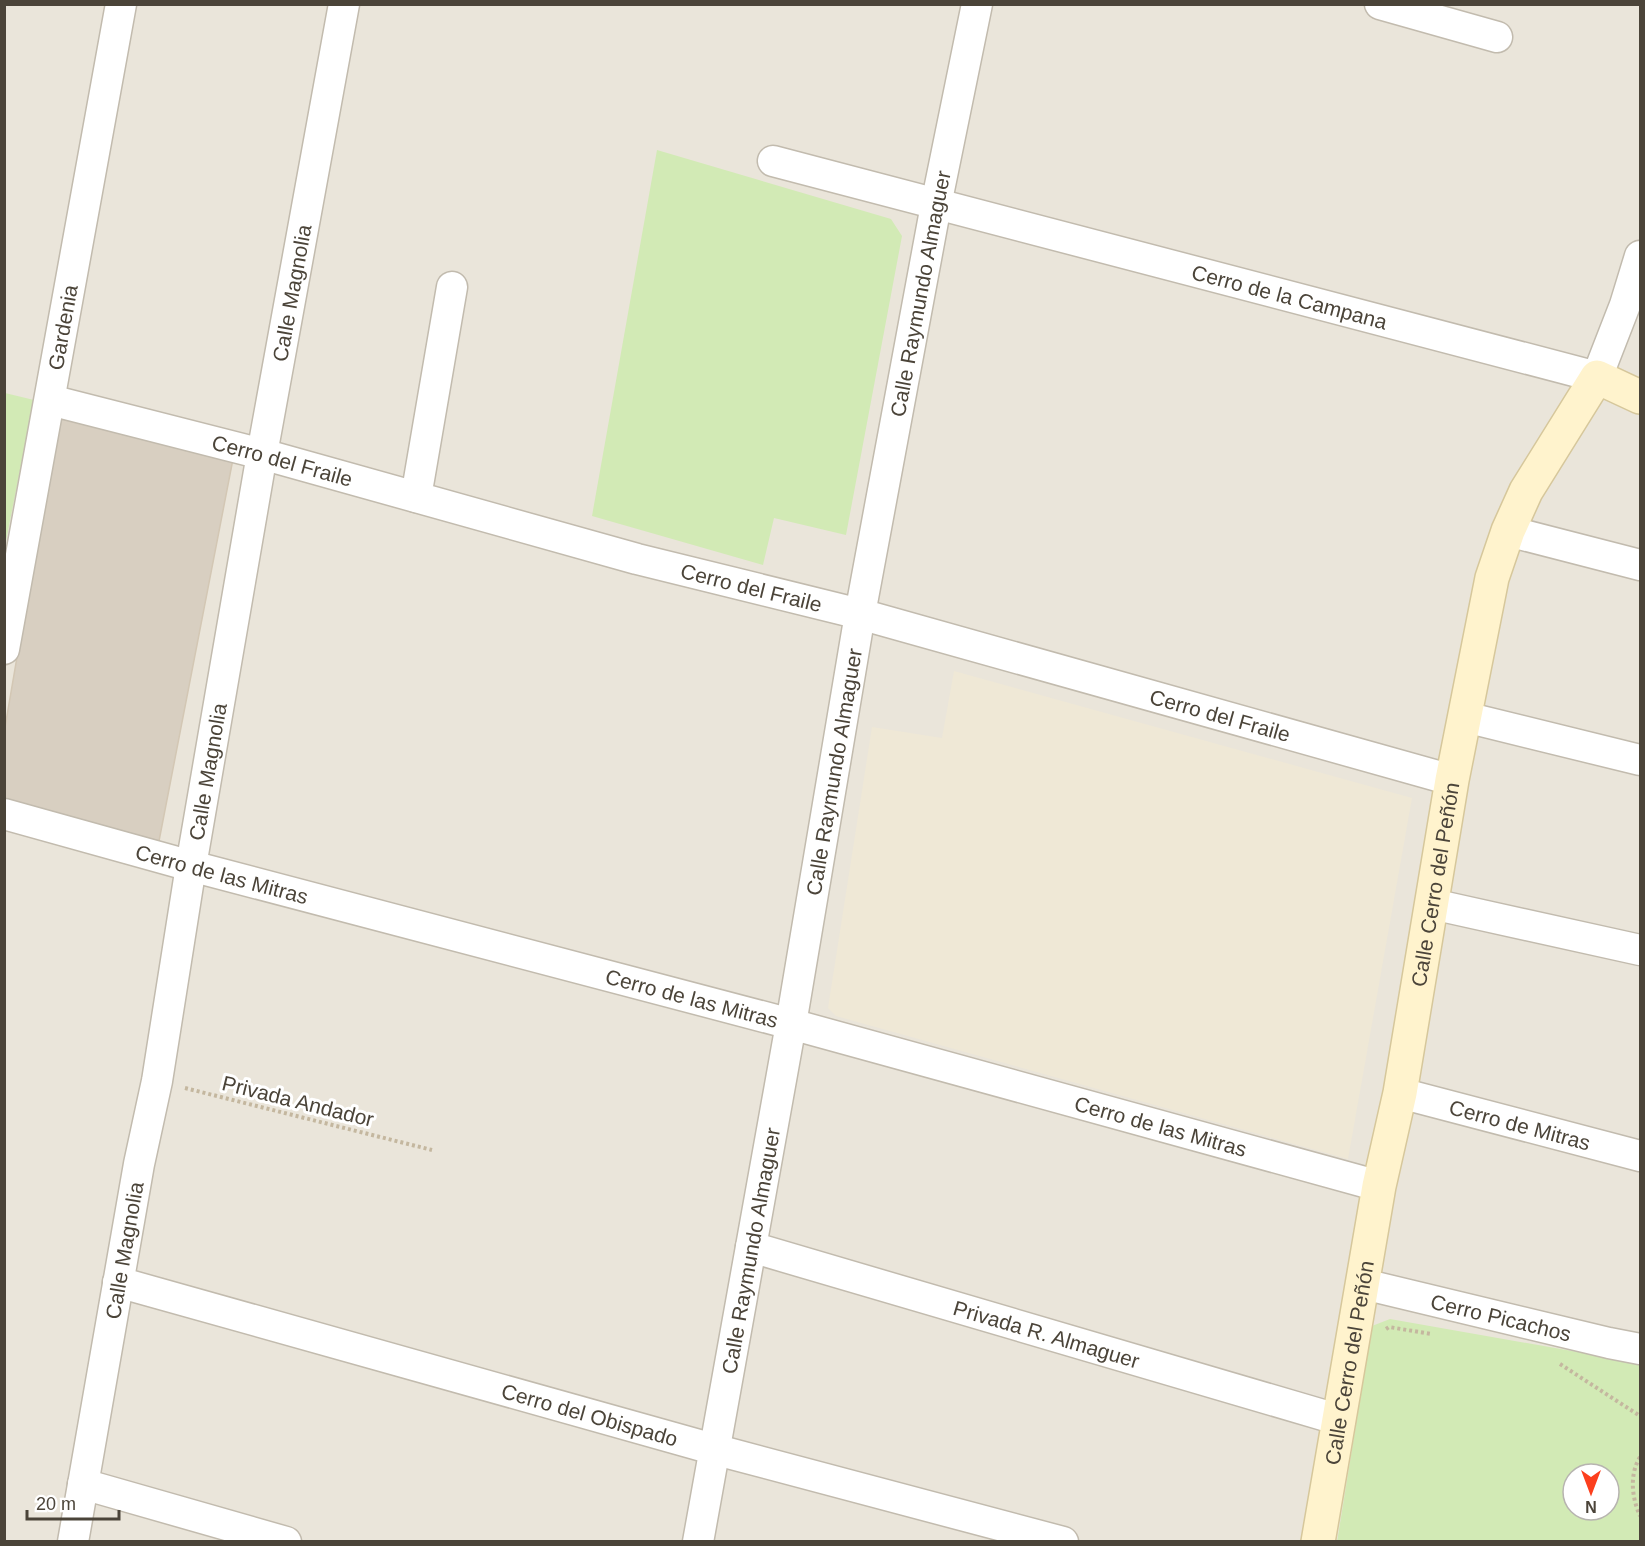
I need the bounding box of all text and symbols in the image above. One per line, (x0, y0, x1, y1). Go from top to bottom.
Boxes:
street label: Calle Raymundo Almaguer (885, 168, 954, 419)
street label: Calle Magnolia (268, 222, 315, 363)
street label: Cerro de la Campana (1189, 260, 1390, 333)
street label: Gardenia (43, 282, 81, 372)
street label: Cerro del Fraile (210, 430, 355, 490)
street label: Cerro del Fraile (678, 559, 824, 616)
street label: Calle Raymundo Almaguer (801, 647, 866, 897)
street label: Cerro del Fraile (1147, 684, 1293, 746)
street label: Calle Magnolia (184, 701, 230, 842)
street label: Calle Cerro del Peñón (1406, 781, 1463, 988)
street label: Cerro de las Mitras (133, 840, 311, 908)
street label: Cerro de las Mitras (603, 964, 781, 1032)
street label: Privada Andador (220, 1071, 376, 1131)
street label: Cerro de las Mitras (1072, 1091, 1249, 1161)
street label: Cerro de Mitras (1447, 1095, 1593, 1154)
street label: Calle Raymundo Almaguer (717, 1126, 784, 1376)
street label: Calle Magnolia (101, 1180, 147, 1321)
street label: Calle Cerro del Peñón (1320, 1259, 1378, 1466)
street label: Cerro Picachos (1429, 1289, 1574, 1345)
street label: Privada R. Almaguer (951, 1296, 1142, 1372)
street label: Cerro del Obispado (499, 1379, 681, 1450)
north arrow (1561, 1462, 1621, 1522)
scale bar (27, 1483, 118, 1521)
text: 20 m (36, 1494, 76, 1514)
text: N (1585, 1498, 1597, 1515)

